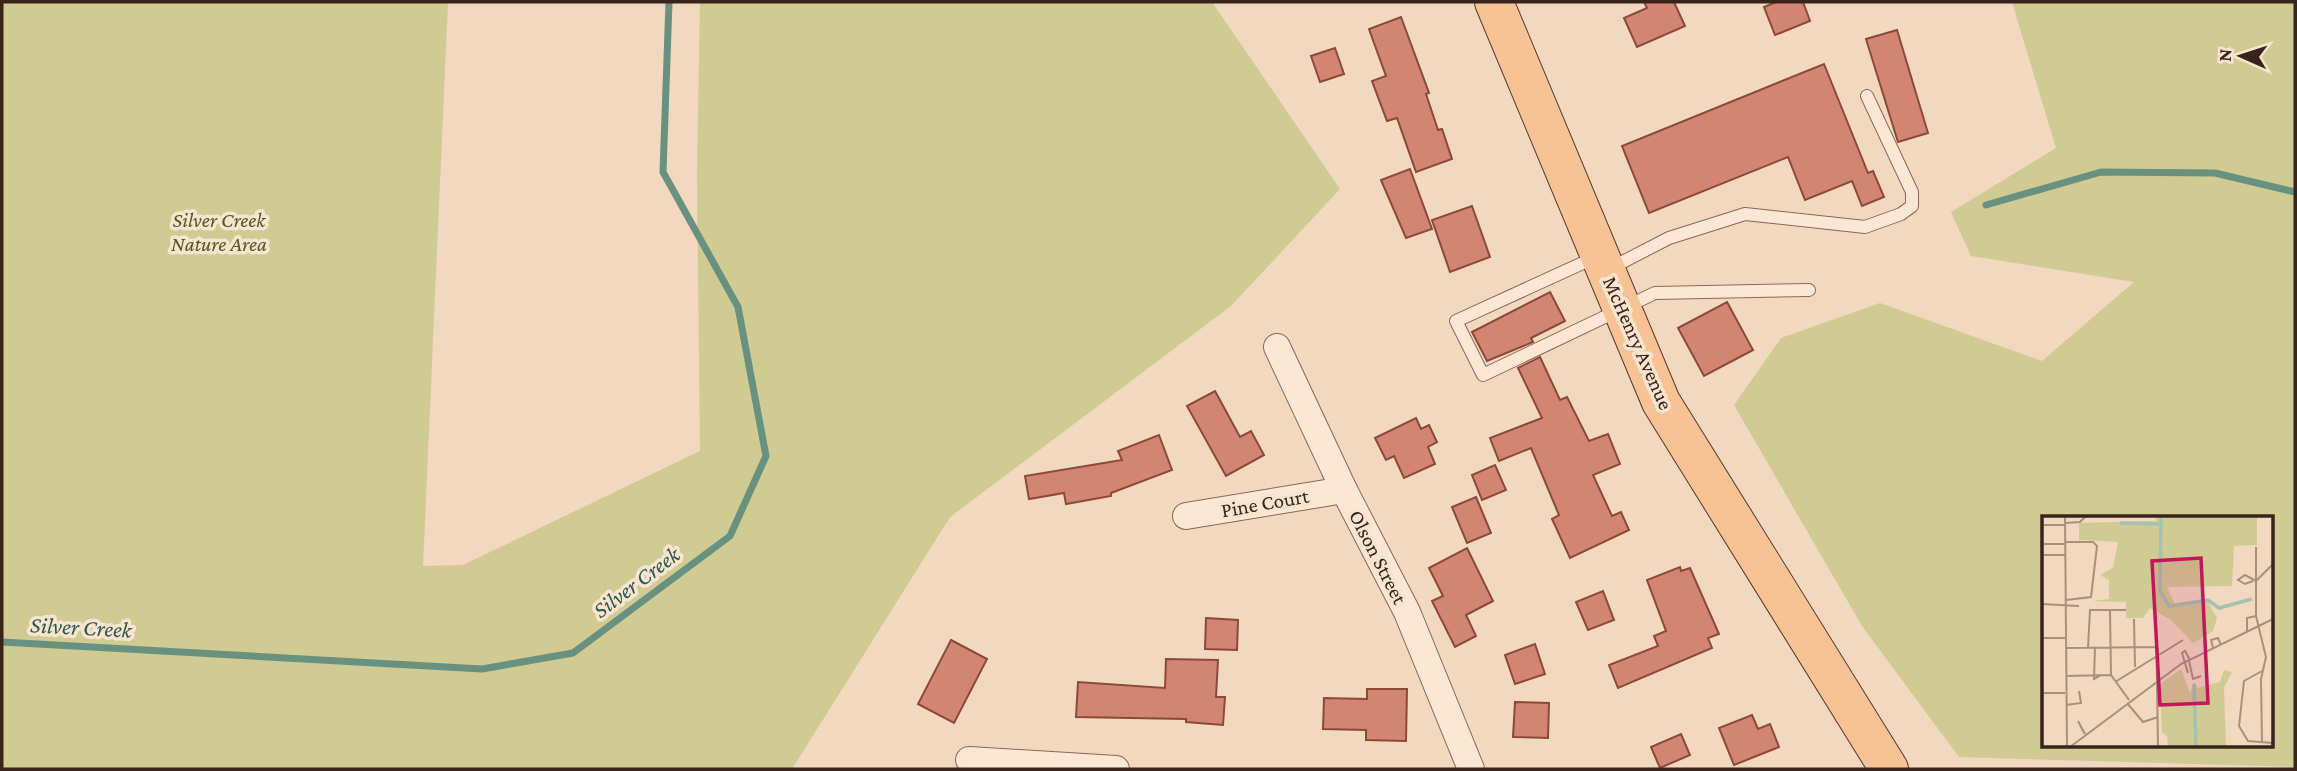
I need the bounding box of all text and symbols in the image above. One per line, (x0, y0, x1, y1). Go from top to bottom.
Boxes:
north arrow (2206, 21, 2276, 91)
text: N (2214, 48, 2235, 62)
park label: Silver Creek Nature Area (171, 208, 267, 256)
street label: McHenry Avenue (1598, 273, 1678, 413)
street label: Pine Court (1219, 483, 1312, 523)
street label: Olson Street (1344, 506, 1412, 609)
inset map (2042, 516, 2272, 746)
water label: Silver Creek (588, 540, 685, 623)
water label: Silver Creek (29, 611, 133, 643)

